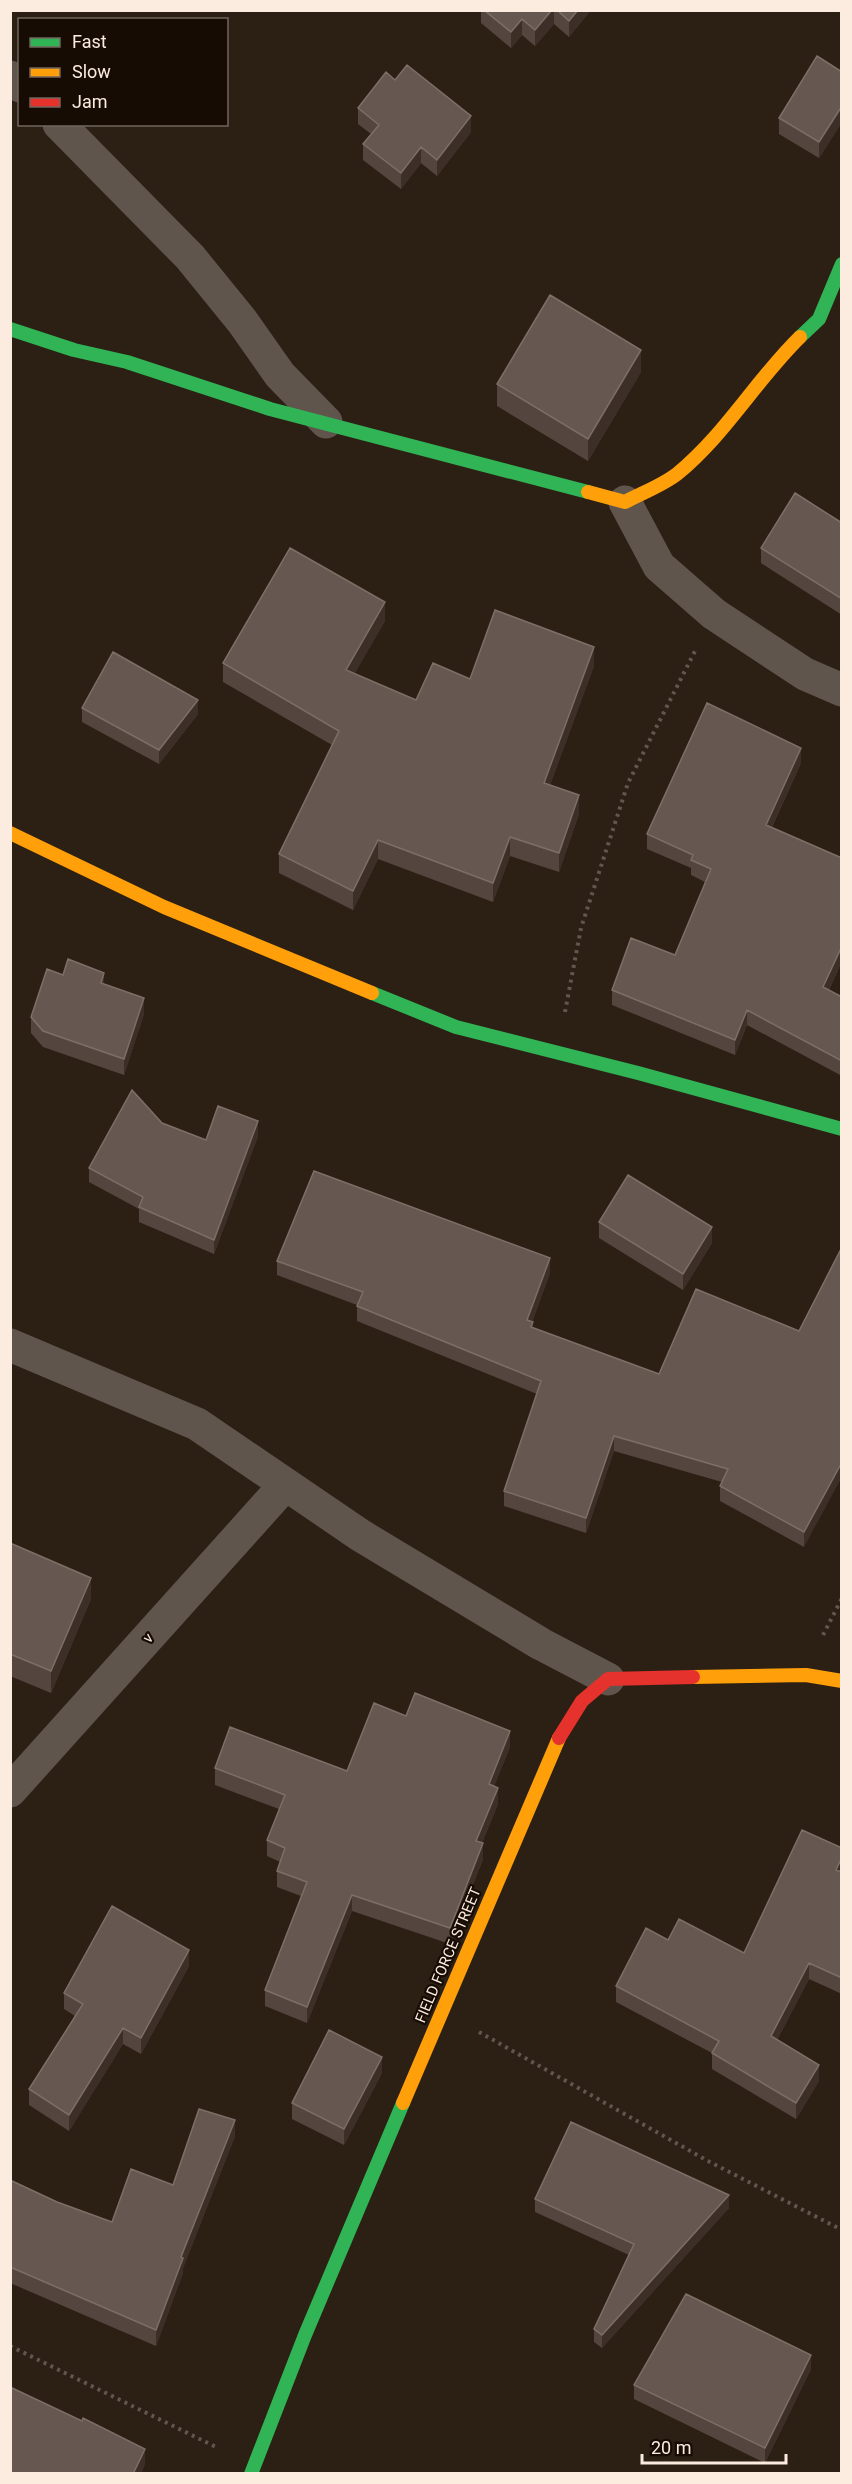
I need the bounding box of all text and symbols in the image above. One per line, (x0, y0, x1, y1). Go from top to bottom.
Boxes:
legend (18, 18, 228, 126)
text: Fast (72, 31, 107, 52)
text: Slow (72, 61, 111, 82)
text: Jam (72, 91, 108, 112)
street label: v (139, 1629, 157, 1647)
street label: FIELD FORCE STREET (411, 1884, 485, 2026)
scale bar (642, 2427, 786, 2465)
text: 20 m (651, 2437, 691, 2458)

